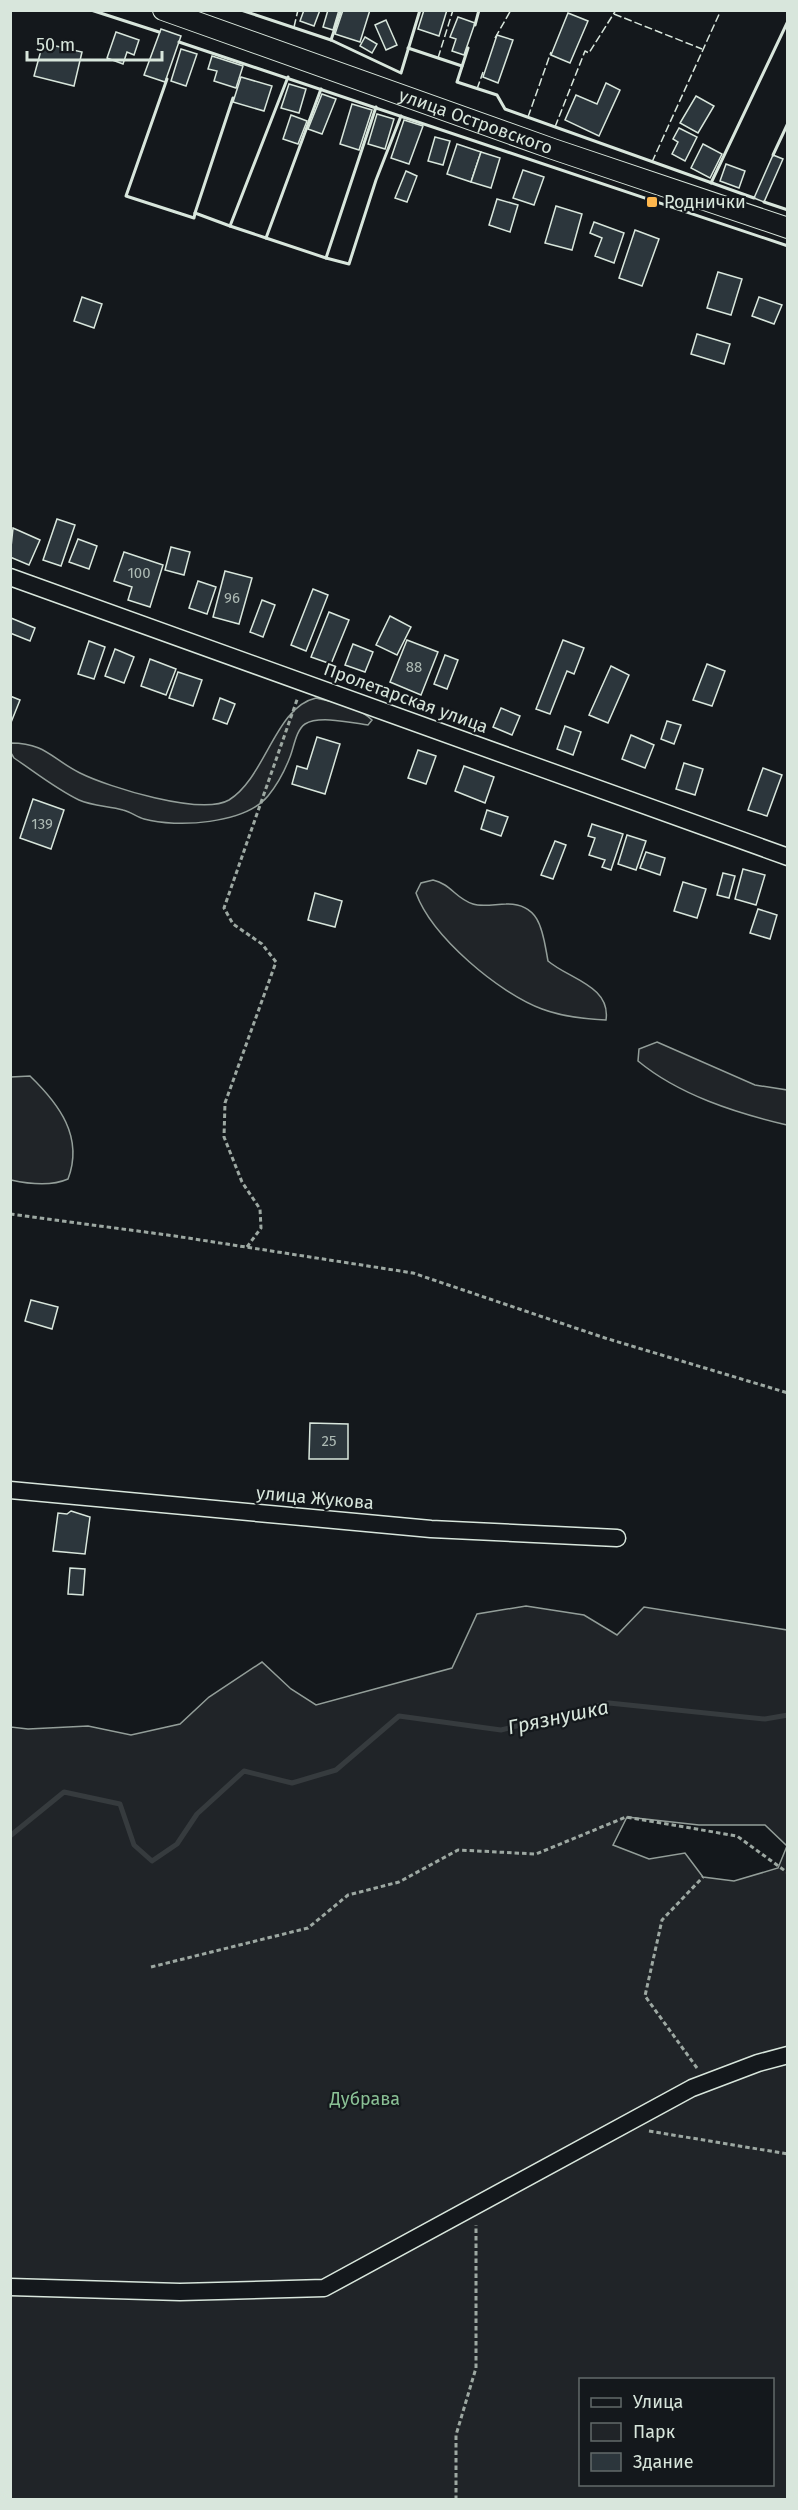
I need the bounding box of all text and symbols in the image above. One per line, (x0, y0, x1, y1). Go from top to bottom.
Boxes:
scale bar (27, 24, 162, 62)
text: 50 m (36, 34, 75, 56)
street label: улица Островского (396, 84, 556, 159)
place label: Роднички (664, 191, 746, 213)
marker: Роднички (645, 195, 659, 209)
house number: 100 (127, 564, 151, 582)
house number: 96 (224, 589, 240, 607)
street label: Пролетарская улица (321, 658, 491, 738)
house number: 88 (406, 658, 422, 676)
house number: 139 (31, 815, 53, 833)
house number: 25 (322, 1432, 336, 1450)
street label: улица Жукова (255, 1482, 375, 1514)
water label: Грязнушка (505, 1695, 611, 1739)
park label: Дубрава (329, 2088, 400, 2110)
legend (579, 2378, 774, 2486)
text: Улица (633, 2391, 683, 2413)
text: Парк (633, 2421, 676, 2443)
text: Здание (633, 2451, 694, 2473)

